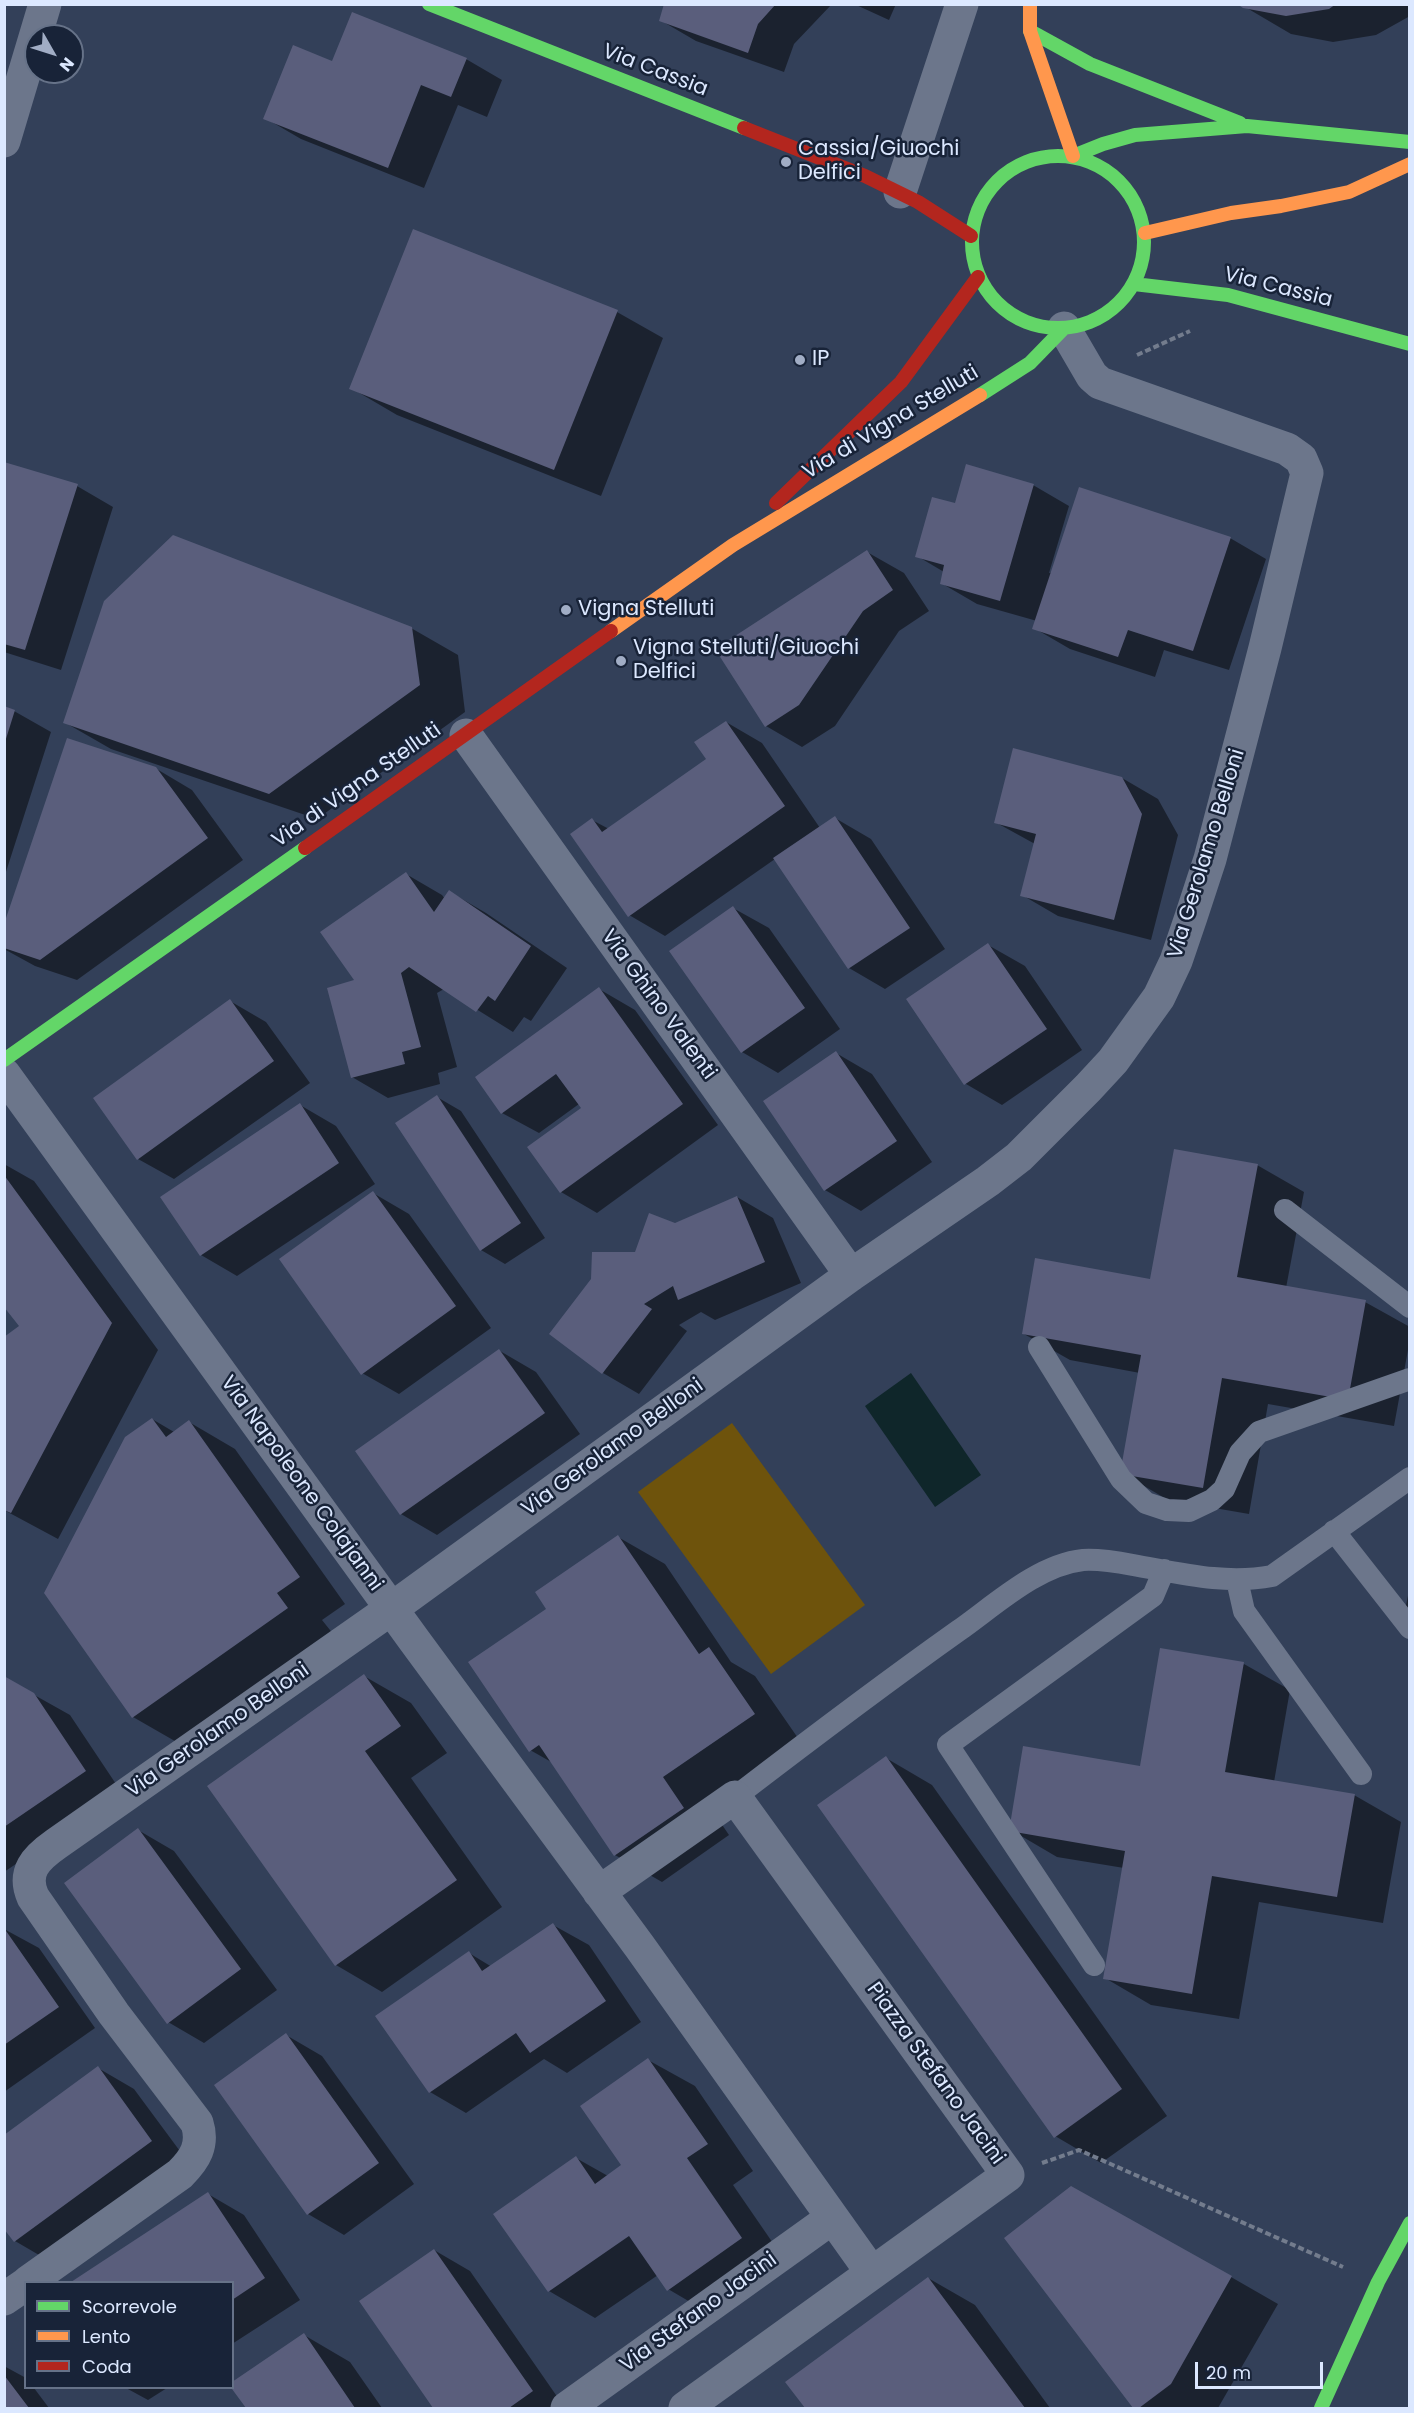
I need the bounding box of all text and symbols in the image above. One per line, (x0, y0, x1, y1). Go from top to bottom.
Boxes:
north arrow (24, 24, 84, 84)
street label: Via Cassia (599, 39, 711, 103)
text: N (54, 52, 80, 76)
place label: Cassia/Giuochi Delfici (798, 137, 959, 187)
marker: Cassia/Giuochi Delfici (779, 155, 793, 169)
street label: Via Cassia (1221, 262, 1335, 314)
place label: IP (812, 347, 829, 373)
marker: IP (793, 353, 807, 367)
street label: Via di Vigna Stelluti (799, 361, 983, 485)
place label: Vigna Stelluti (578, 597, 714, 623)
marker: Vigna Stelluti (559, 603, 573, 617)
place label: Vigna Stelluti/Giuochi Delfici (633, 636, 859, 686)
marker: Vigna Stelluti/Giuochi Delfici (614, 654, 628, 668)
street label: Via di Vigna Stelluti (268, 718, 446, 854)
street label: Via Gerolamo Belloni (1163, 746, 1251, 962)
street label: Via Ghino Valenti (595, 925, 721, 1085)
street label: Via Napoleone Colajanni (214, 1371, 388, 1597)
street label: Via Gerolamo Belloni (517, 1374, 709, 1522)
street label: Via Gerolamo Belloni (121, 1658, 315, 1804)
street label: Piazza Stefano Jacini (860, 1978, 1010, 2170)
street label: Via Stefano Jacini (616, 2248, 782, 2378)
legend (24, 2281, 234, 2389)
text: Scorrevole (82, 2294, 177, 2319)
text: Lento (82, 2324, 131, 2349)
scale bar (1198, 2350, 1326, 2388)
text: Coda (82, 2354, 132, 2379)
text: 20 m (1206, 2360, 1251, 2385)

